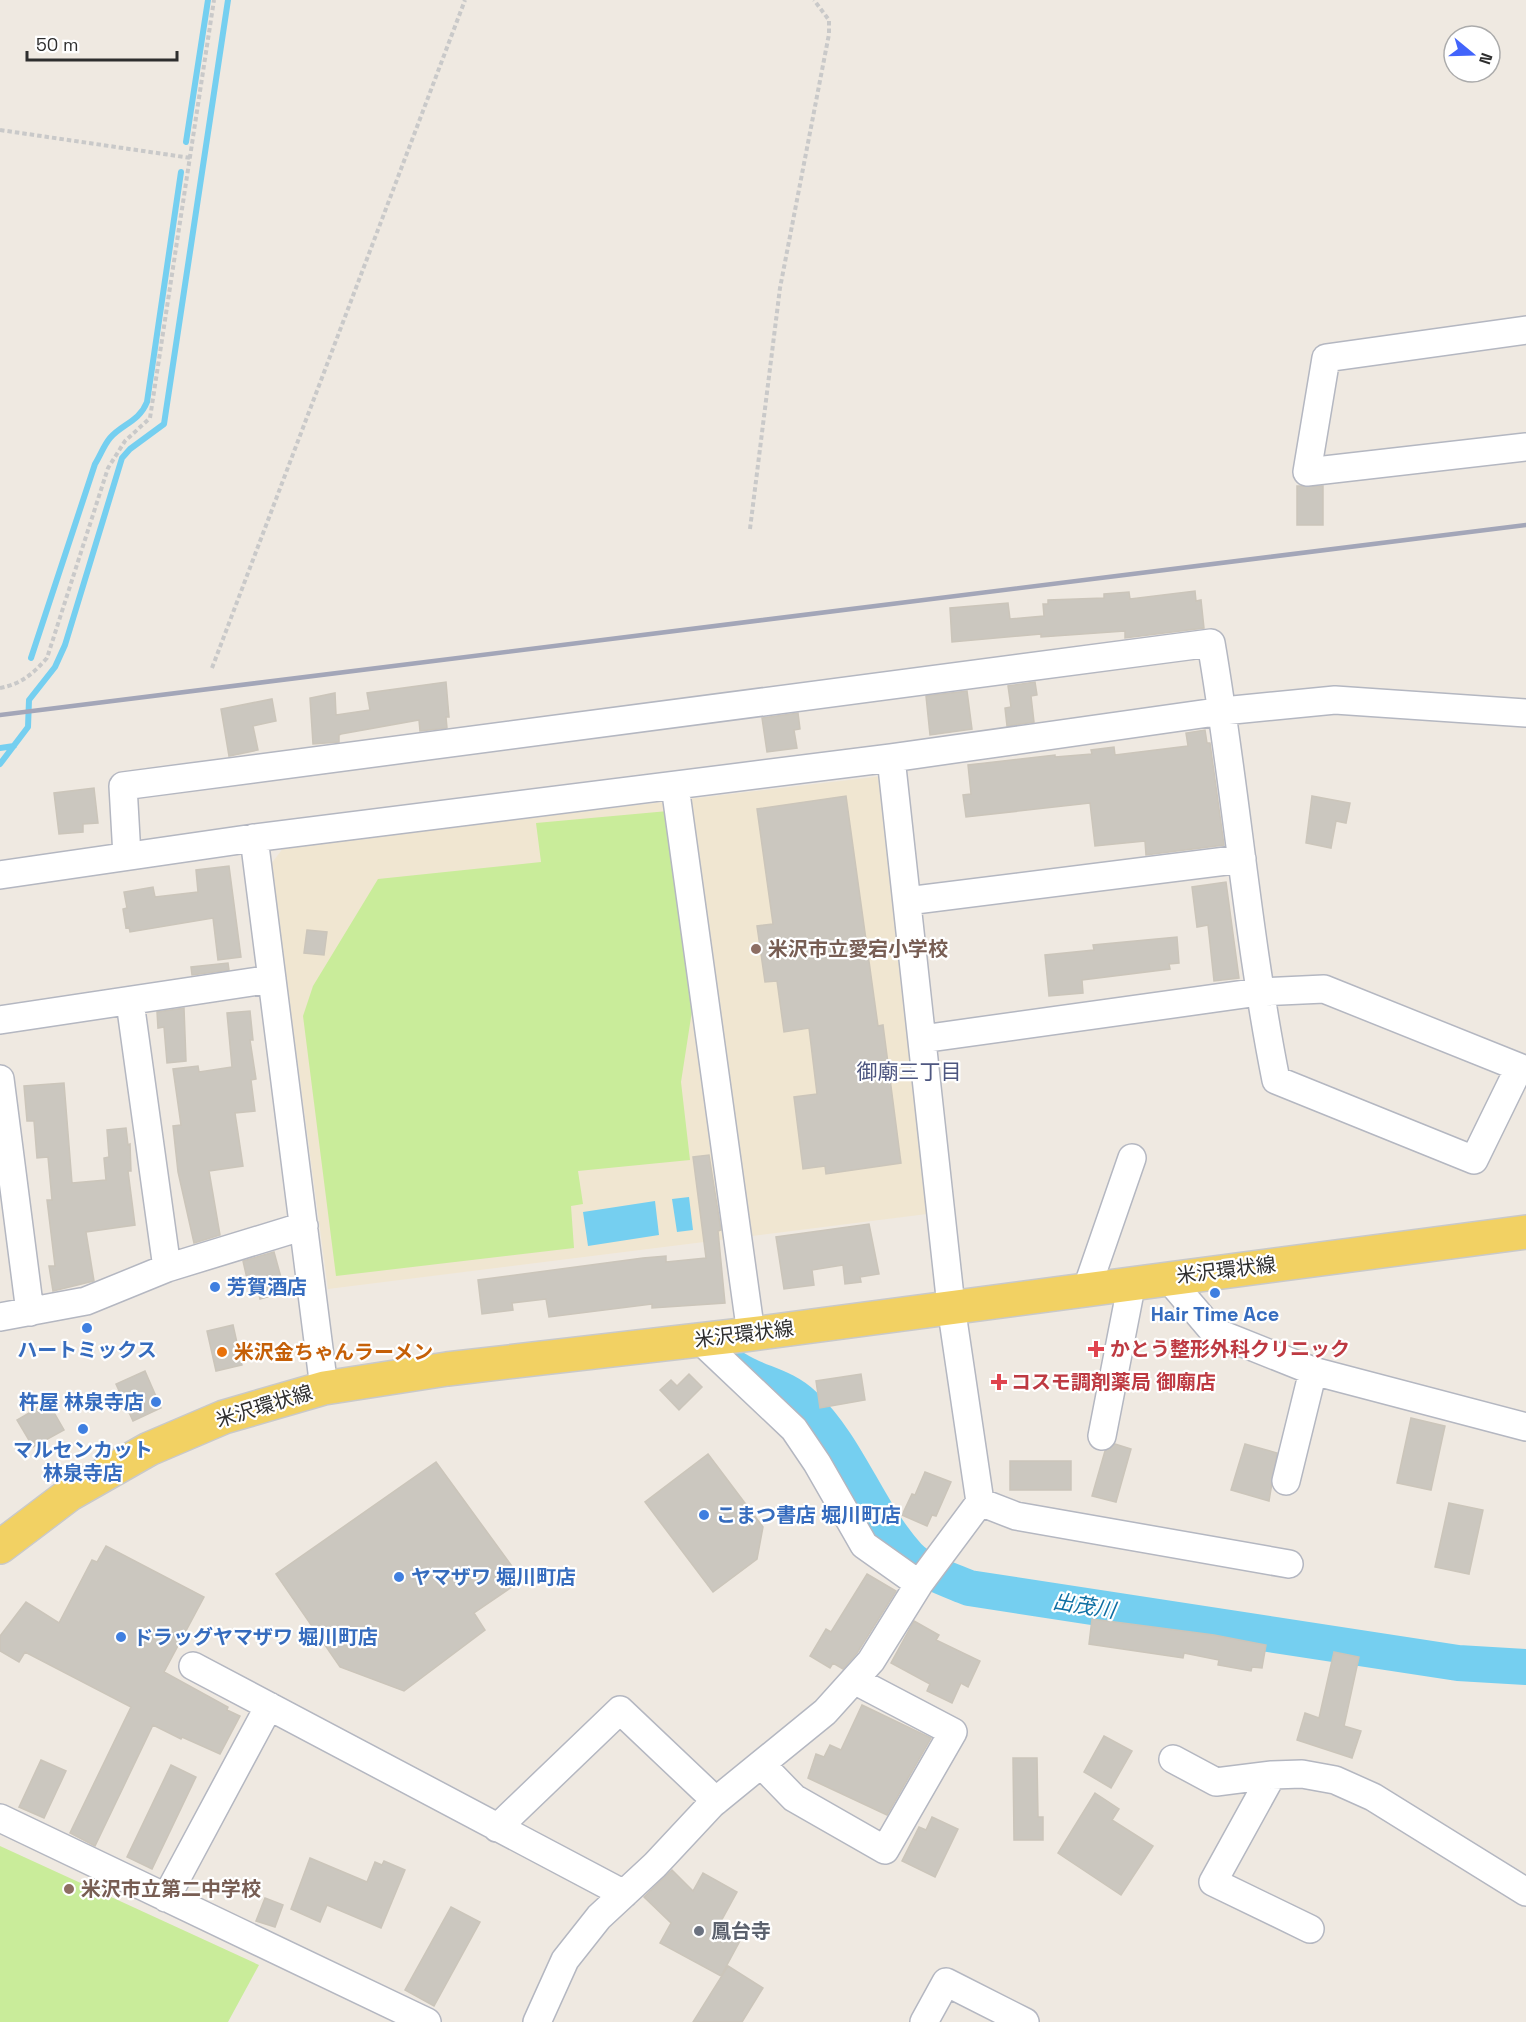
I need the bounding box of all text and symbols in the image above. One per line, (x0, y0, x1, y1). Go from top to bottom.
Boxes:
scale bar (27, 24, 177, 62)
north arrow (1442, 24, 1502, 84)
text: 50 m (36, 33, 78, 56)
text: N (1474, 50, 1497, 67)
place label: 米沢市立愛宕小学校 (768, 936, 948, 962)
marker: 米沢市立愛宕小学校 (749, 942, 763, 956)
district label: 御廟三丁目 (857, 1058, 962, 1085)
street label: 米沢環状線 (1175, 1251, 1277, 1289)
place label: 芳賀酒店 (227, 1274, 307, 1300)
marker: 芳賀酒店 (208, 1280, 222, 1294)
marker: Hair Time Ace (1208, 1286, 1222, 1300)
place label: Hair Time Ace (1151, 1301, 1279, 1327)
street label: 米沢環状線 (693, 1315, 795, 1353)
marker: ハートミックス (80, 1321, 94, 1335)
place label: かとう整形外科クリニック (1110, 1336, 1350, 1362)
place label: ハートミックス (17, 1337, 157, 1363)
place label: 米沢金ちゃんラーメン (234, 1339, 433, 1365)
marker: かとう整形外科クリニック (1087, 1340, 1105, 1358)
marker: 米沢金ちゃんラーメン (215, 1345, 229, 1359)
place label: コスモ調剤薬局 御廟店 (1011, 1369, 1216, 1395)
marker: コスモ調剤薬局 御廟店 (992, 1375, 1006, 1389)
street label: 米沢環状線 (212, 1379, 316, 1433)
place label: 杵屋 林泉寺店 (19, 1389, 144, 1415)
marker: 杵屋 林泉寺店 (149, 1395, 163, 1409)
marker: マルセンカット 林泉寺店 (76, 1422, 90, 1436)
place label: マルセンカット 林泉寺店 (13, 1437, 153, 1486)
place label: こまつ書店 堀川町店 (716, 1502, 901, 1528)
marker: こまつ書店 堀川町店 (697, 1508, 711, 1522)
place label: ヤマザワ 堀川町店 (411, 1564, 576, 1590)
marker: ヤマザワ 堀川町店 (392, 1570, 406, 1584)
water label: 出茂川 (1051, 1587, 1119, 1624)
place label: ドラッグヤマザワ 堀川町店 (133, 1624, 378, 1650)
marker: ドラッグヤマザワ 堀川町店 (114, 1630, 128, 1644)
place label: 米沢市立第二中学校 (81, 1876, 261, 1902)
marker: 米沢市立第二中学校 (62, 1882, 76, 1896)
place label: 鳳台寺 (711, 1918, 771, 1944)
marker: 鳳台寺 (692, 1924, 706, 1938)

